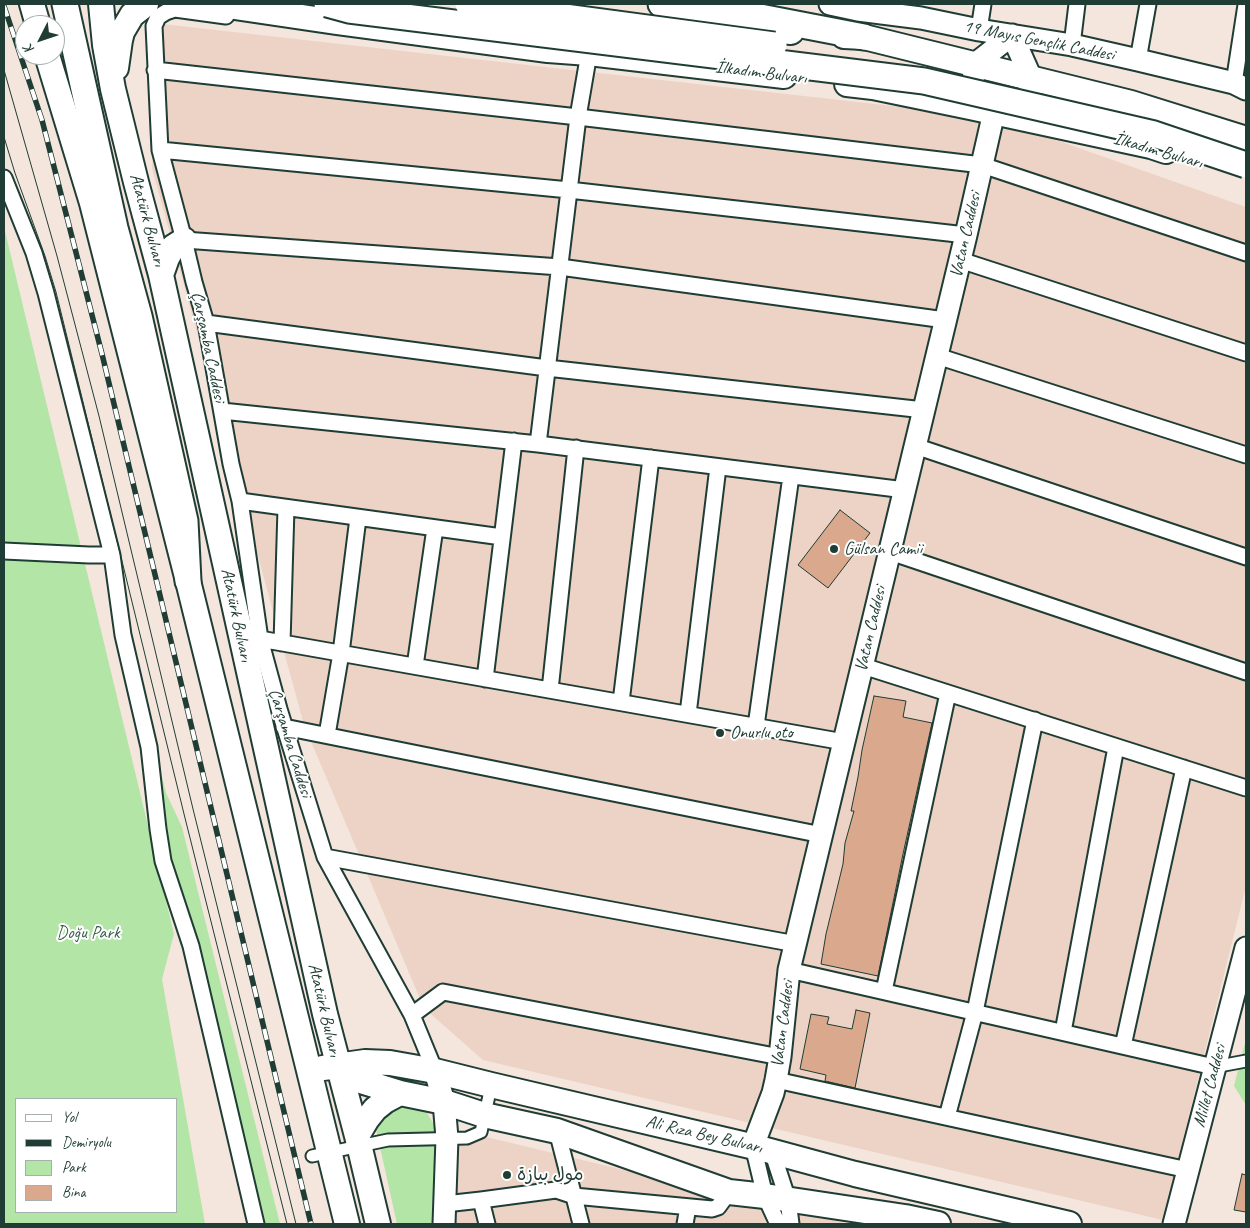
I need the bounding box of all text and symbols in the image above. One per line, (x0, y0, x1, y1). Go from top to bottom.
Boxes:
north arrow (15, 15, 65, 65)
street label: 19 Mayıs Gençlik Caddesi (962, 16, 1116, 66)
text: K (20, 41, 38, 58)
street label: İlkadım Bulvarı (714, 57, 808, 89)
street label: İlkadım Bulvarı (1111, 128, 1205, 174)
street label: Atatürk Bulvarı (124, 171, 170, 269)
street label: Vatan Caddesi (946, 190, 986, 280)
street label: Çarşamba Caddesi (186, 290, 230, 404)
place label: Gülsan Camii (844, 538, 922, 560)
marker: Gülsan Camii (828, 543, 840, 555)
street label: Atatürk Bulvarı (216, 566, 256, 664)
street label: Vatan Caddesi (851, 584, 891, 674)
street label: Çarşamba Caddesi (263, 686, 317, 800)
place label: Onurlu oto (730, 722, 793, 744)
marker: Onurlu oto (714, 727, 726, 739)
park label: Doğu Park (57, 922, 119, 944)
street label: Atatürk Bulvarı (303, 961, 345, 1059)
street label: Vatan Caddesi (767, 979, 799, 1069)
street label: Millet Caddesi (1189, 1042, 1231, 1130)
legend (15, 1098, 178, 1213)
text: Yol (62, 1108, 77, 1127)
street label: Ali Rıza Bey Bulvarı (644, 1111, 764, 1159)
text: Demiryolu (62, 1133, 111, 1152)
text: Park (62, 1158, 86, 1177)
place label: مول بيازة (517, 1164, 584, 1186)
marker: مول بيازة (501, 1169, 513, 1181)
text: Bina (62, 1183, 86, 1202)

